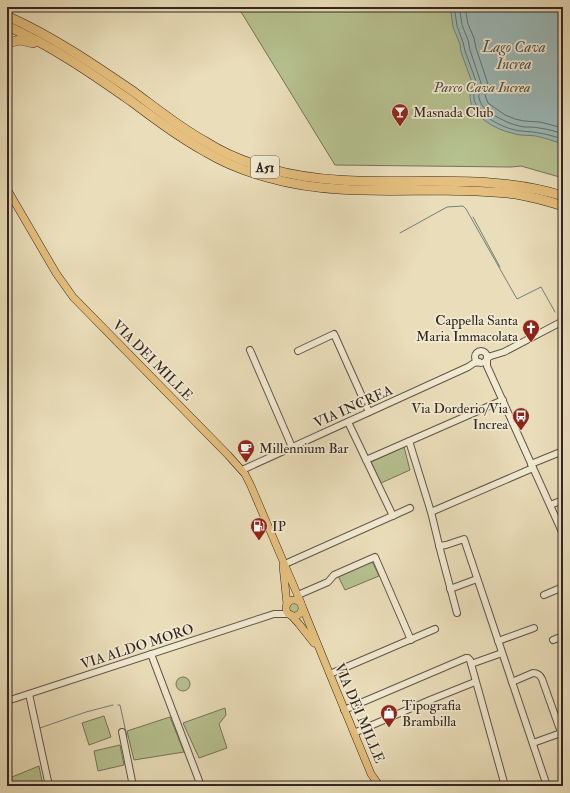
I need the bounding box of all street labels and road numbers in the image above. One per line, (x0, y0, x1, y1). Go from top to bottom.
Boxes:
road number: A51 (251, 156, 279, 178)
street label: VIA DEI MILLE (109, 317, 196, 404)
street label: VIA INCREA (311, 381, 395, 431)
street label: VIA ALDO MORO (78, 620, 196, 673)
street label: VIA DEI MILLE (331, 661, 388, 766)

